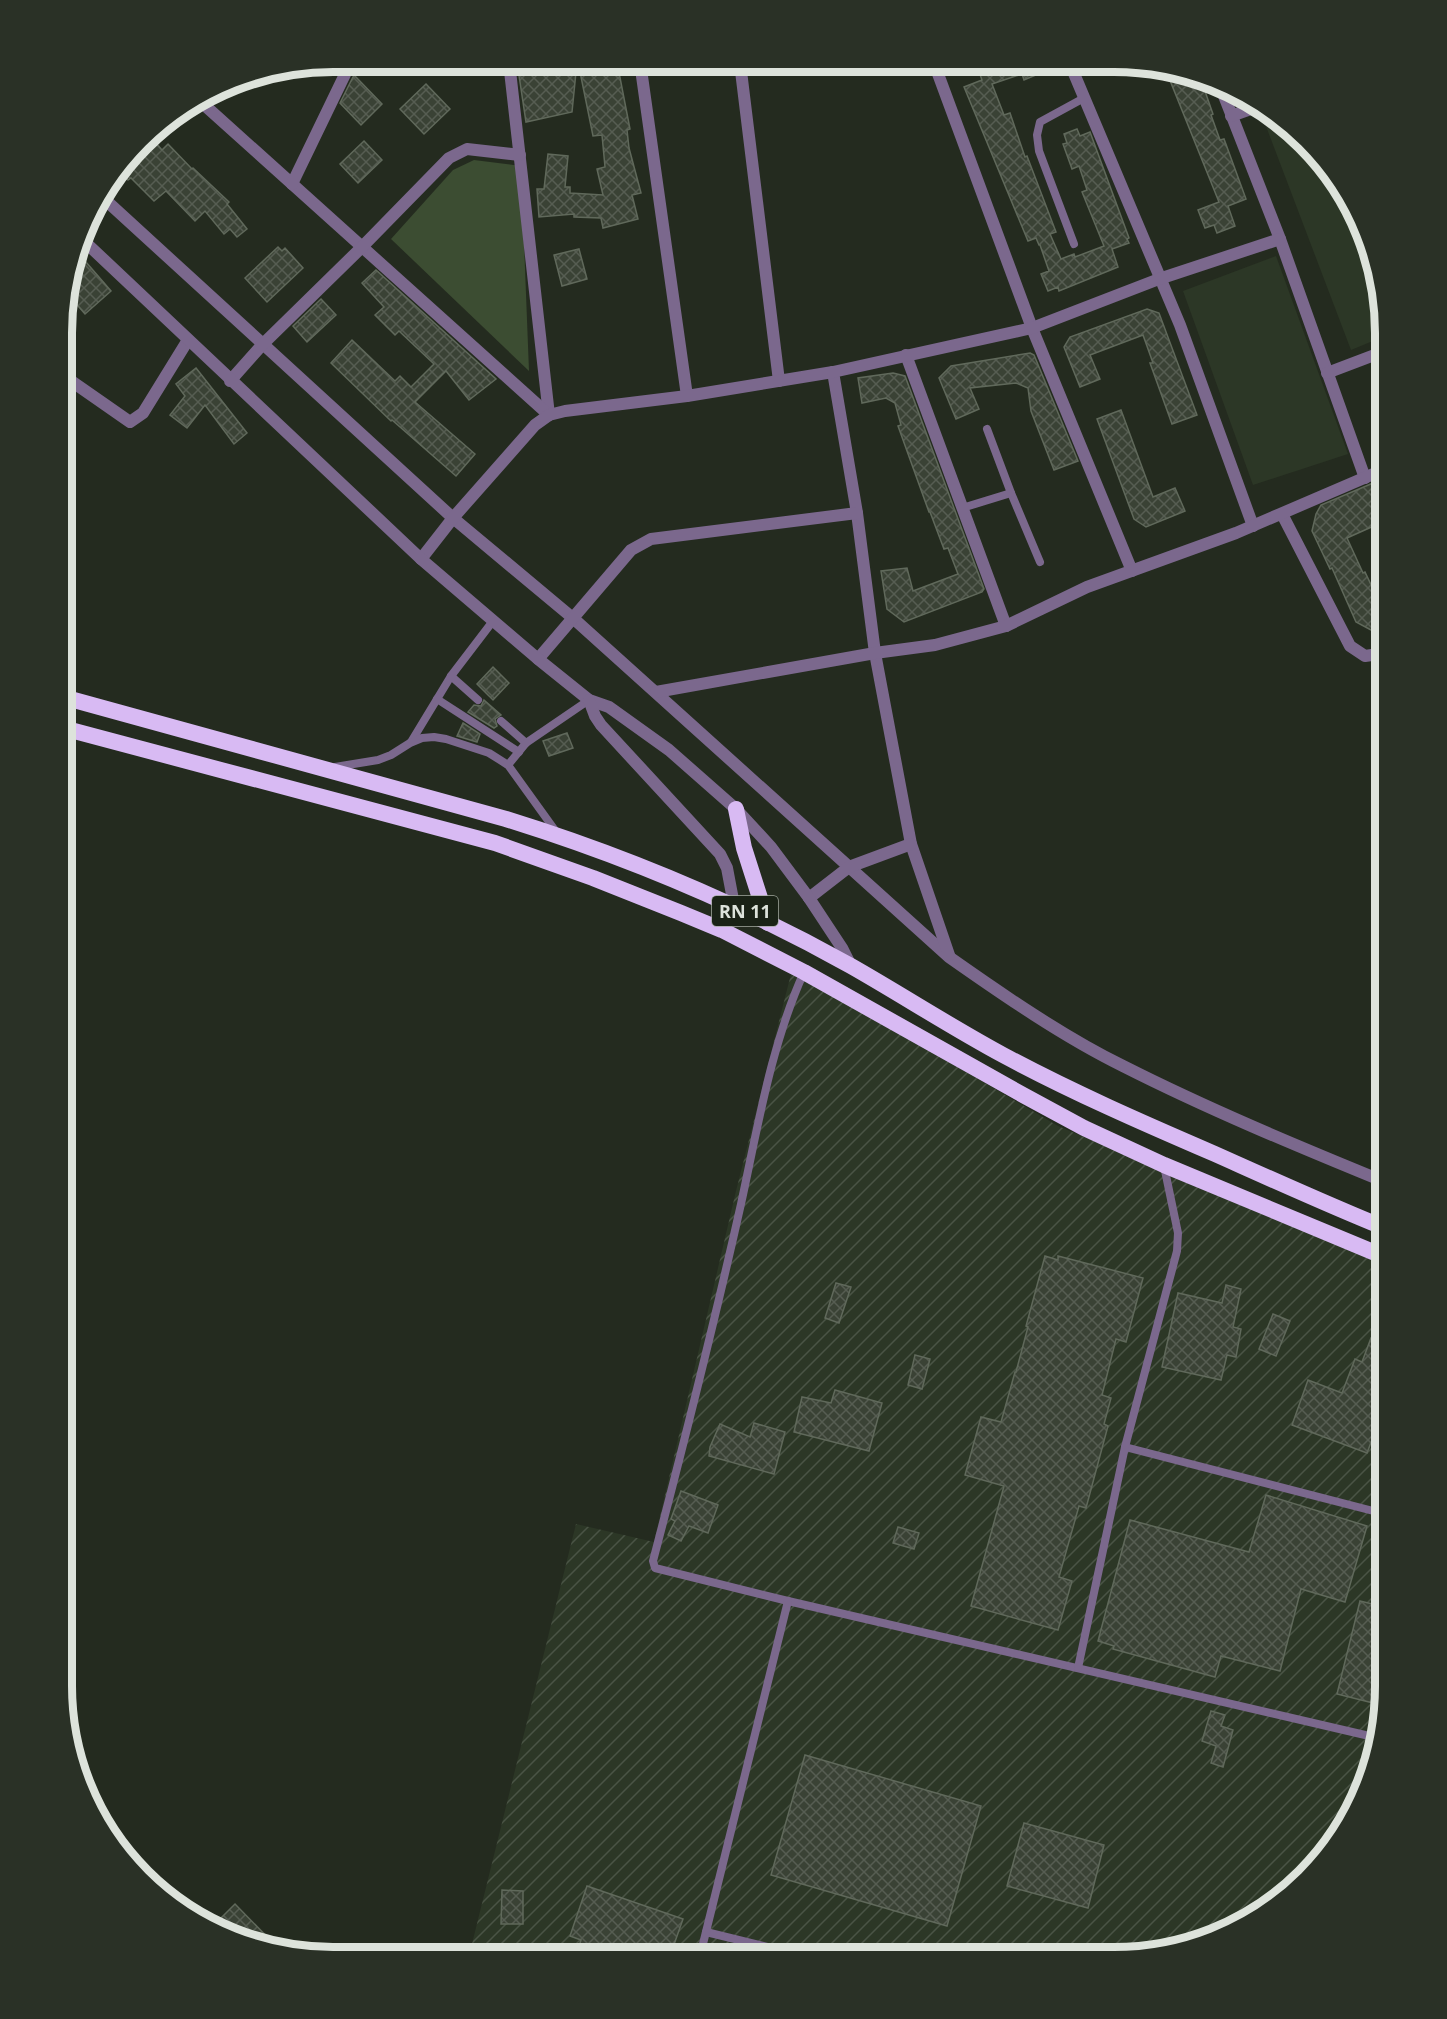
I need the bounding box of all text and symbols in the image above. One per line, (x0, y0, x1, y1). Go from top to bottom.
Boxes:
road number: RN 11 (712, 896, 778, 926)

